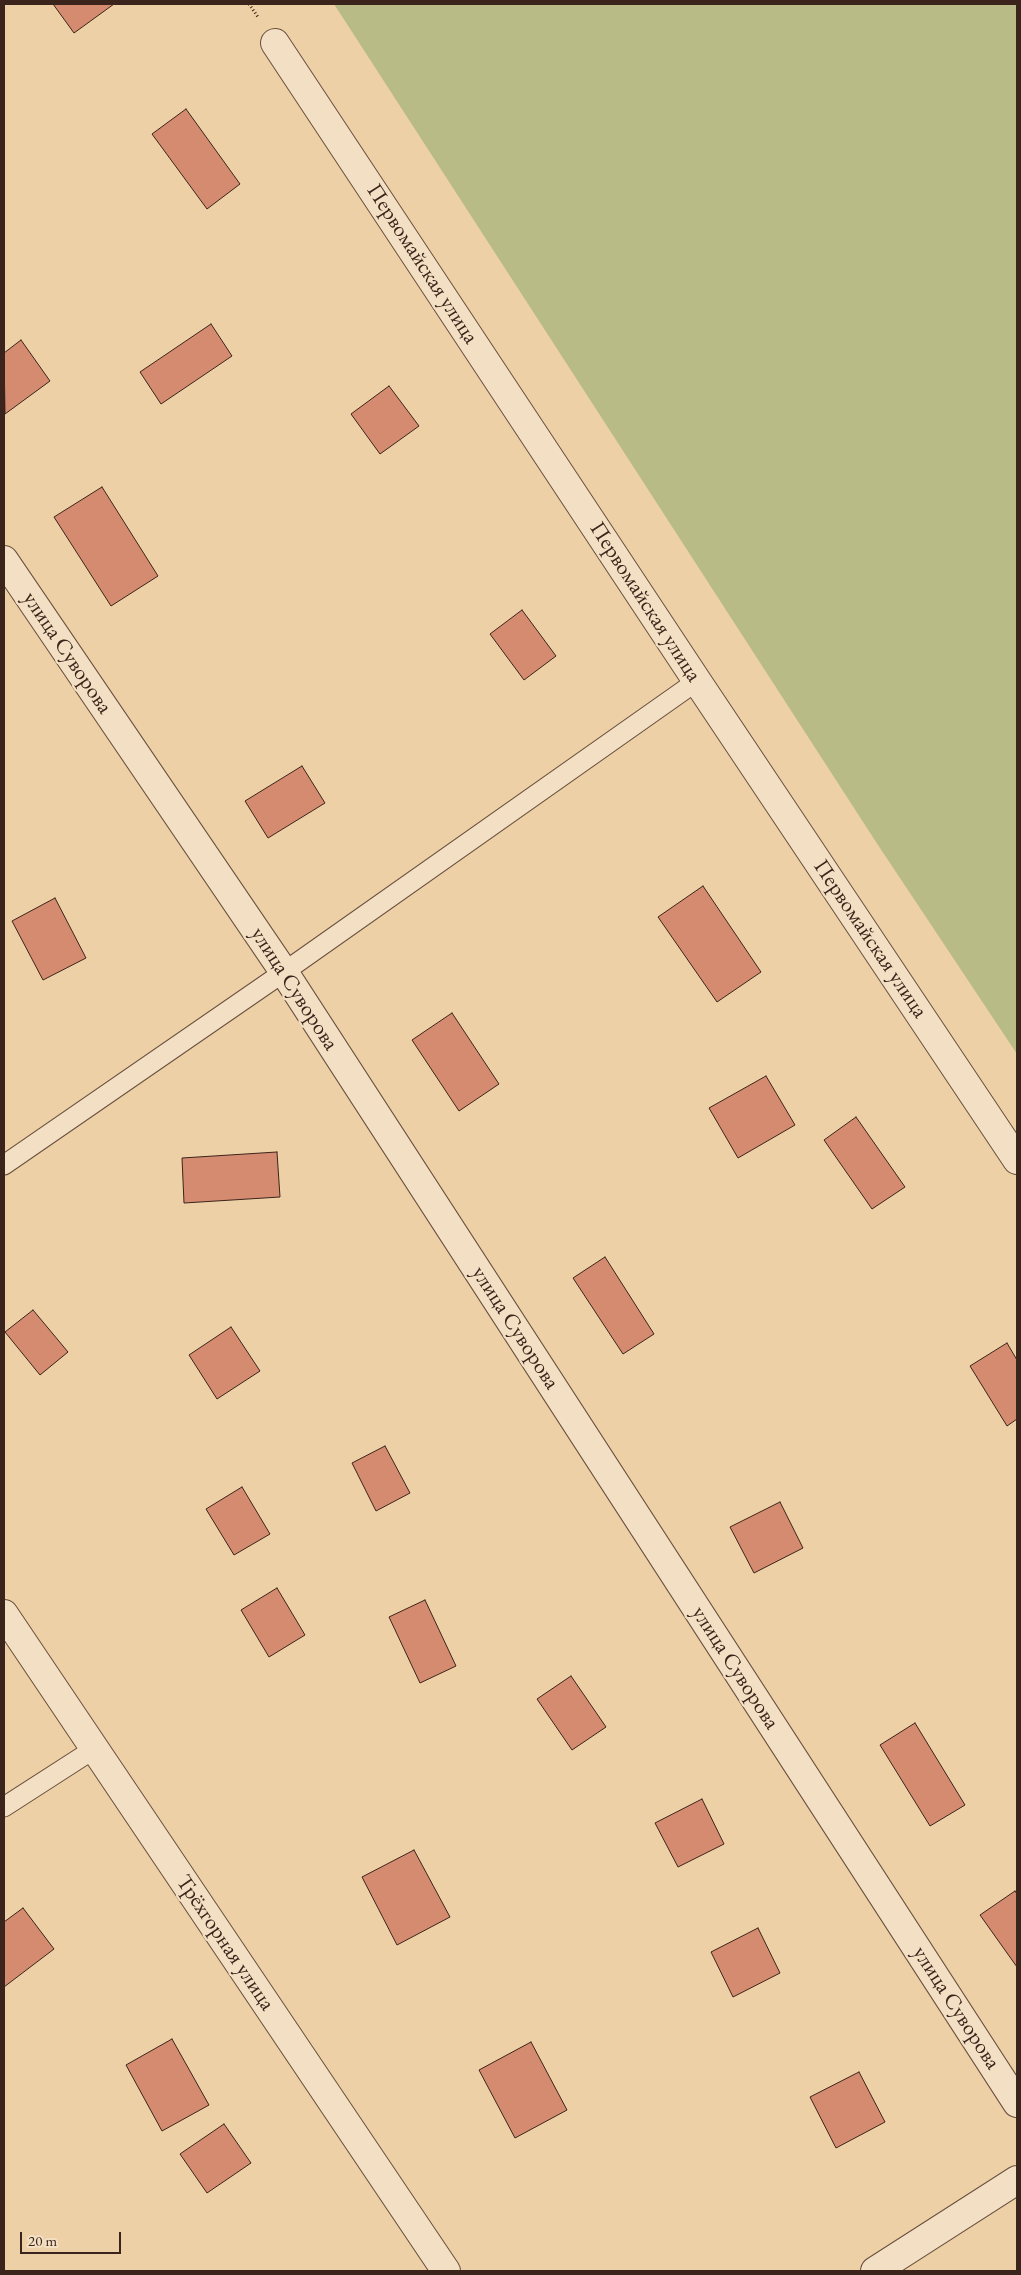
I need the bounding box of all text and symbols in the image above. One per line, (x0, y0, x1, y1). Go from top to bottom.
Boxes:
street label: Первомайская улица (360, 179, 484, 349)
street label: Первомайская улица (583, 517, 707, 687)
street label: улица Суворова (16, 587, 118, 719)
street label: Первомайская улица (807, 855, 933, 1023)
street label: улица Суворова (244, 922, 344, 1056)
street label: улица Суворова (465, 1261, 565, 1395)
street label: улица Суворова (685, 1601, 785, 1735)
street label: Трёхгорная улица (170, 1870, 280, 2016)
street label: улица Суворова (906, 1941, 1006, 2075)
scale bar (22, 2222, 124, 2254)
text: 20 m (28, 2231, 57, 2250)

